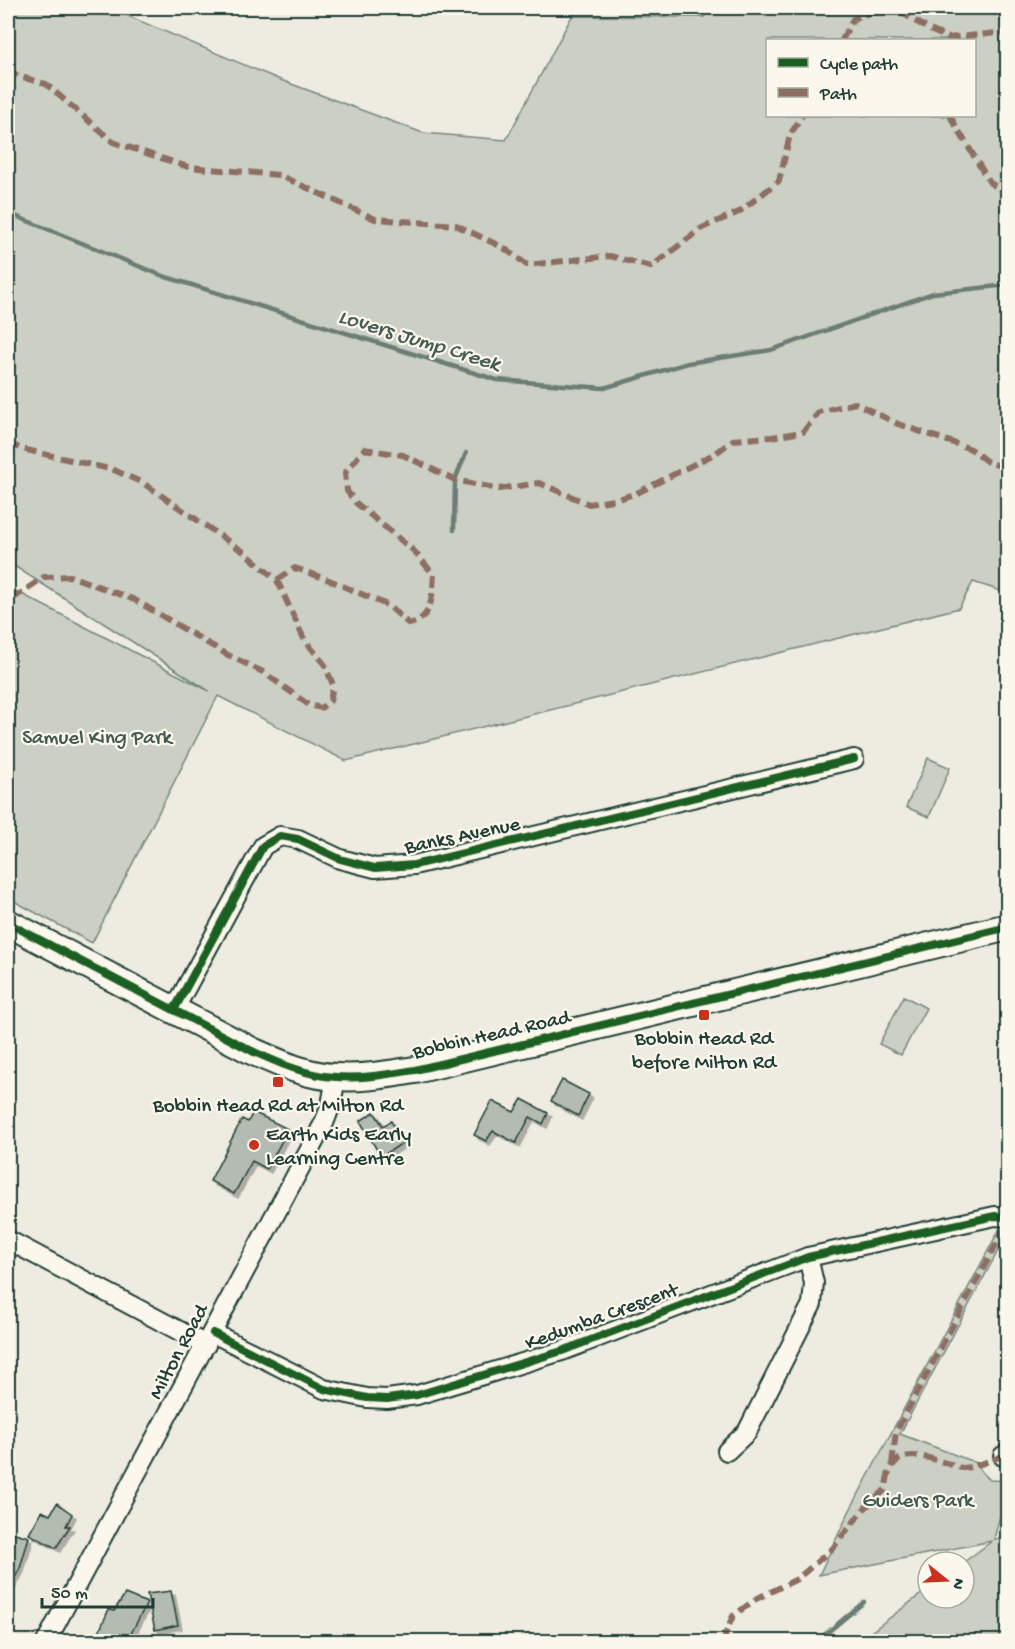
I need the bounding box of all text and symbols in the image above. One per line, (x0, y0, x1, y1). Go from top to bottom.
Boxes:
legend (766, 39, 976, 117)
text: Cycle path (820, 55, 898, 76)
text: Path (819, 85, 857, 106)
water label: Lovers Jump Creek (335, 305, 505, 379)
park label: Samuel King Park (22, 727, 174, 752)
street label: Banks Avenue (402, 813, 524, 862)
street label: Bobbin Head Road (410, 1006, 575, 1067)
marker: Bobbin Head Rd before Milton Rd (697, 1008, 711, 1022)
place label: Bobbin Head Rd before Milton Rd (632, 1028, 778, 1077)
marker: Bobbin Head Rd at Milton Rd (271, 1075, 285, 1089)
place label: Bobbin Head Rd at Milton Rd (152, 1095, 405, 1120)
place label: Earth Kids Early Learning Centre (266, 1124, 411, 1173)
marker: Earth Kids Early Learning Centre (247, 1138, 261, 1152)
street label: Kedumba Crescent (522, 1278, 684, 1358)
street label: Milton Road (145, 1299, 216, 1404)
park label: Guiders Park (863, 1490, 976, 1515)
north arrow (916, 1550, 976, 1610)
scale bar (42, 1571, 153, 1609)
text: N (946, 1576, 968, 1592)
text: 50 m (51, 1584, 88, 1605)

